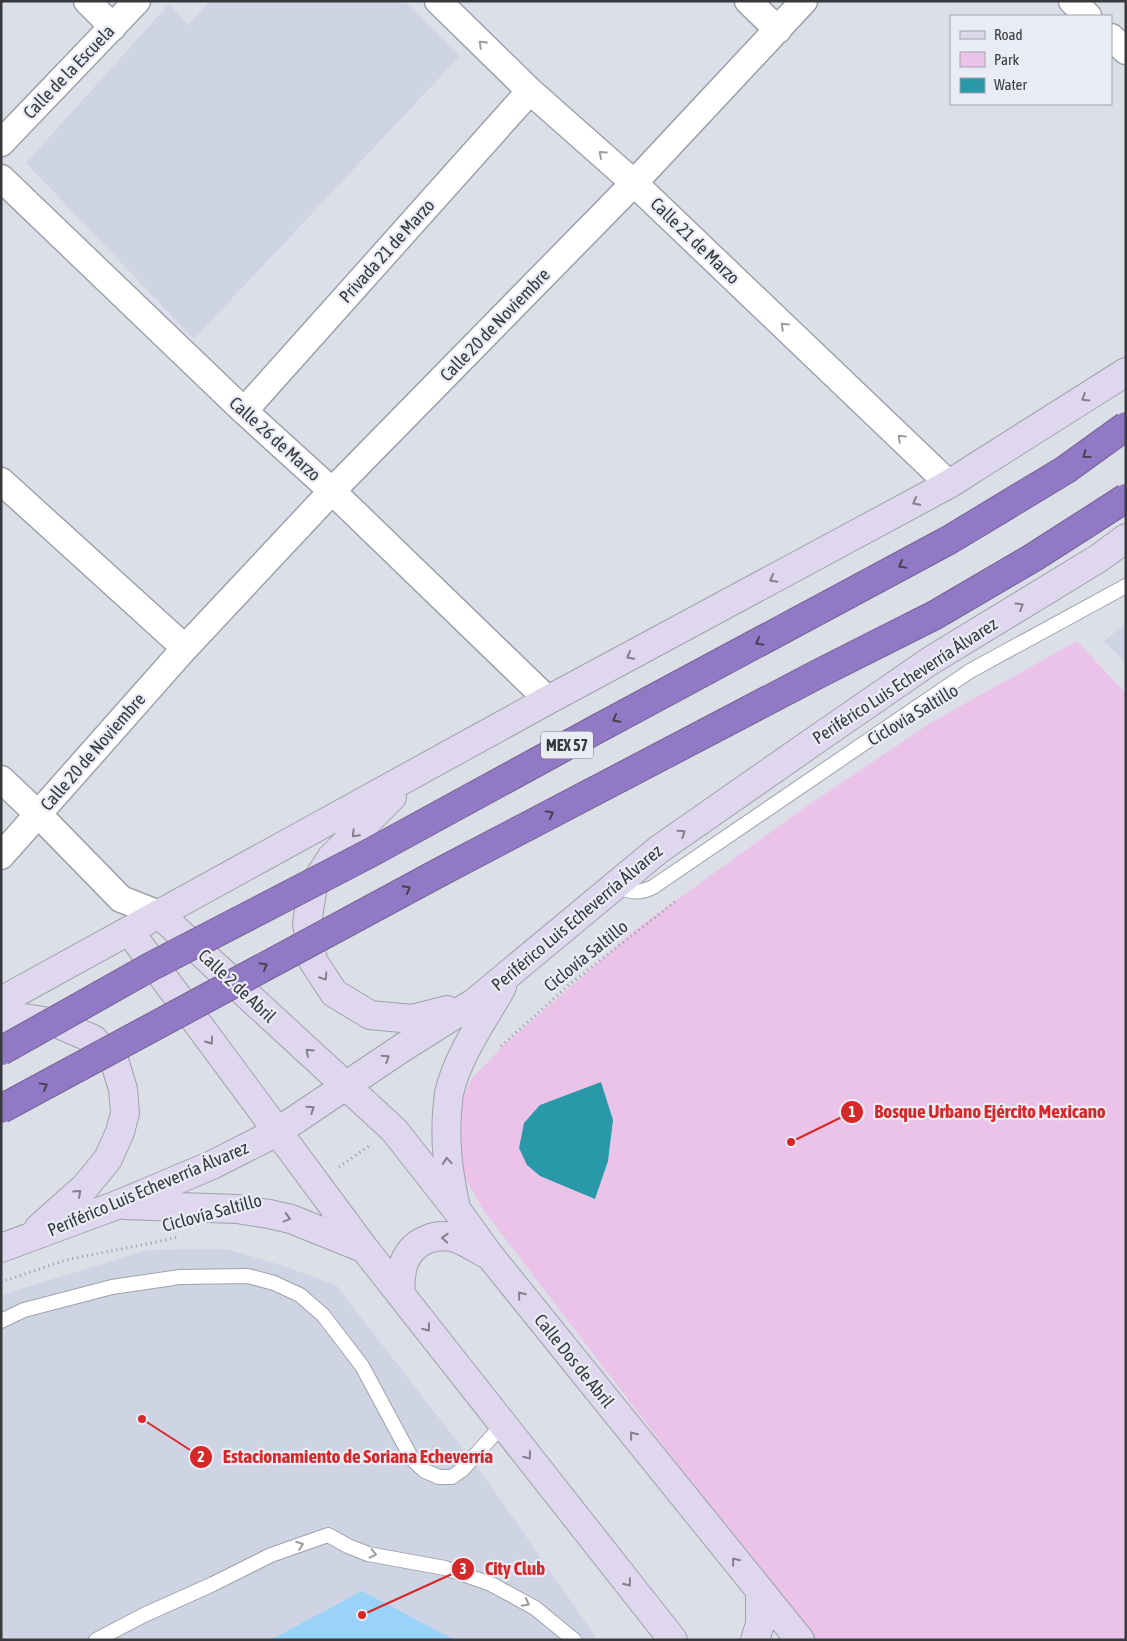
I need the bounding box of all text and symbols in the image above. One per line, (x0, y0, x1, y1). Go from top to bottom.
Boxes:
legend (950, 15, 1112, 105)
street label: Calle de la Escuela (19, 21, 119, 123)
text: Road (994, 26, 1023, 43)
one-way arrow (479, 41, 488, 50)
text: Park (994, 51, 1019, 68)
text: Water (994, 76, 1027, 93)
one-way arrow (598, 151, 607, 160)
street label: Calle 21 de Marzo (647, 193, 744, 288)
street label: Privada 21 de Marzo (335, 194, 439, 307)
street label: Calle 20 de Noviembre (435, 264, 554, 385)
one-way arrow (780, 323, 789, 332)
street label: Calle 26 de Marzo (225, 392, 325, 485)
one-way arrow (1081, 392, 1090, 401)
one-way arrow (898, 435, 907, 444)
one-way arrow (1083, 449, 1092, 457)
one-way arrow (913, 495, 922, 505)
one-way arrow (898, 559, 907, 569)
one-way arrow (770, 573, 779, 583)
one-way arrow (1015, 603, 1024, 613)
street label: Periférico Luis Echeverría Álvarez (808, 613, 1001, 748)
one-way arrow (755, 636, 764, 646)
one-way arrow (627, 650, 636, 660)
street label: Ciclovía Saltillo (864, 679, 962, 750)
street label: Calle 20 de Noviembre (36, 689, 149, 815)
one-way arrow (612, 712, 621, 722)
road number: MEX 57 (541, 732, 593, 758)
one-way arrow (545, 810, 554, 820)
one-way arrow (352, 828, 361, 837)
one-way arrow (676, 830, 685, 839)
street label: Periférico Luis Echeverría Álvarez (487, 840, 667, 995)
one-way arrow (401, 886, 410, 896)
street label: Ciclovía Saltillo (539, 915, 632, 996)
street label: Calle 2 de Abril (194, 944, 281, 1027)
one-way arrow (258, 963, 267, 973)
one-way arrow (317, 972, 327, 981)
one-way arrow (204, 1035, 213, 1045)
one-way arrow (306, 1049, 315, 1058)
one-way arrow (380, 1055, 389, 1065)
one-way arrow (39, 1082, 48, 1092)
callout: Bosque Urbano Ejército Mexicano (839, 1095, 1116, 1129)
text: Bosque Urbano Ejército Mexicano (874, 1100, 1106, 1122)
text: 1 (848, 1103, 856, 1120)
one-way arrow (305, 1106, 315, 1115)
street label: Periférico Luis Echeverría Álvarez (44, 1136, 252, 1240)
one-way arrow (442, 1157, 453, 1165)
street label: Ciclovía Saltillo (160, 1189, 264, 1236)
one-way arrow (72, 1190, 81, 1199)
one-way arrow (283, 1212, 292, 1223)
one-way arrow (441, 1232, 449, 1243)
one-way arrow (517, 1291, 526, 1300)
street label: Calle Dos de Abril (530, 1310, 619, 1412)
one-way arrow (421, 1322, 429, 1331)
one-way arrow (631, 1432, 639, 1441)
callout: Estacionamiento de Soriana Echeverría (188, 1440, 503, 1474)
text: Estacionamiento de Soriana Echeverría (223, 1445, 493, 1467)
text: 2 (197, 1448, 205, 1465)
one-way arrow (522, 1450, 530, 1459)
one-way arrow (295, 1541, 304, 1551)
one-way arrow (368, 1548, 377, 1559)
callout: City Club (450, 1552, 556, 1586)
text: City Club (485, 1557, 545, 1579)
one-way arrow (732, 1558, 741, 1567)
text: 3 (459, 1560, 467, 1577)
one-way arrow (623, 1577, 631, 1586)
one-way arrow (521, 1597, 530, 1607)

